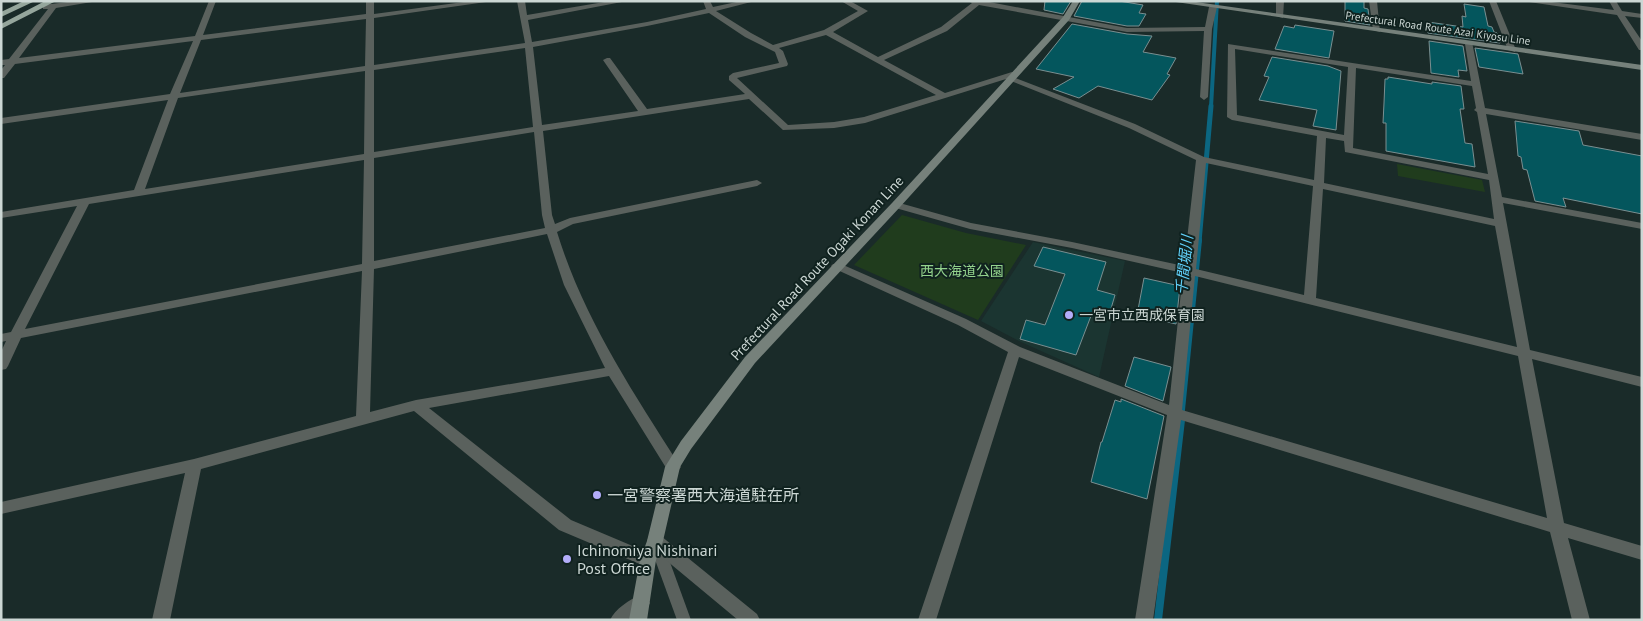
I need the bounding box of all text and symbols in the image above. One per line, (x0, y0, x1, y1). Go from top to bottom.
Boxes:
street label: Prefectural Road Route Azai Kiyosu Line (1345, 8, 1532, 48)
street label: Prefectural Road Route Ogaki Konan Line (727, 172, 907, 364)
water label: 千間堀川 (1171, 232, 1197, 296)
park label: 西大海道公園 (920, 262, 1004, 280)
place label: 一宮市立西成保育園 (1079, 306, 1205, 324)
marker: 一宮市立西成保育園 (1063, 309, 1075, 321)
place label: 一宮警察署西大海道駐在所 (607, 485, 799, 505)
marker: 一宮警察署西大海道駐在所 (591, 489, 603, 501)
place label: Ichinomiya Nishinari Post Office (577, 540, 717, 578)
marker: Ichinomiya Nishinari Post Office (561, 553, 573, 565)

